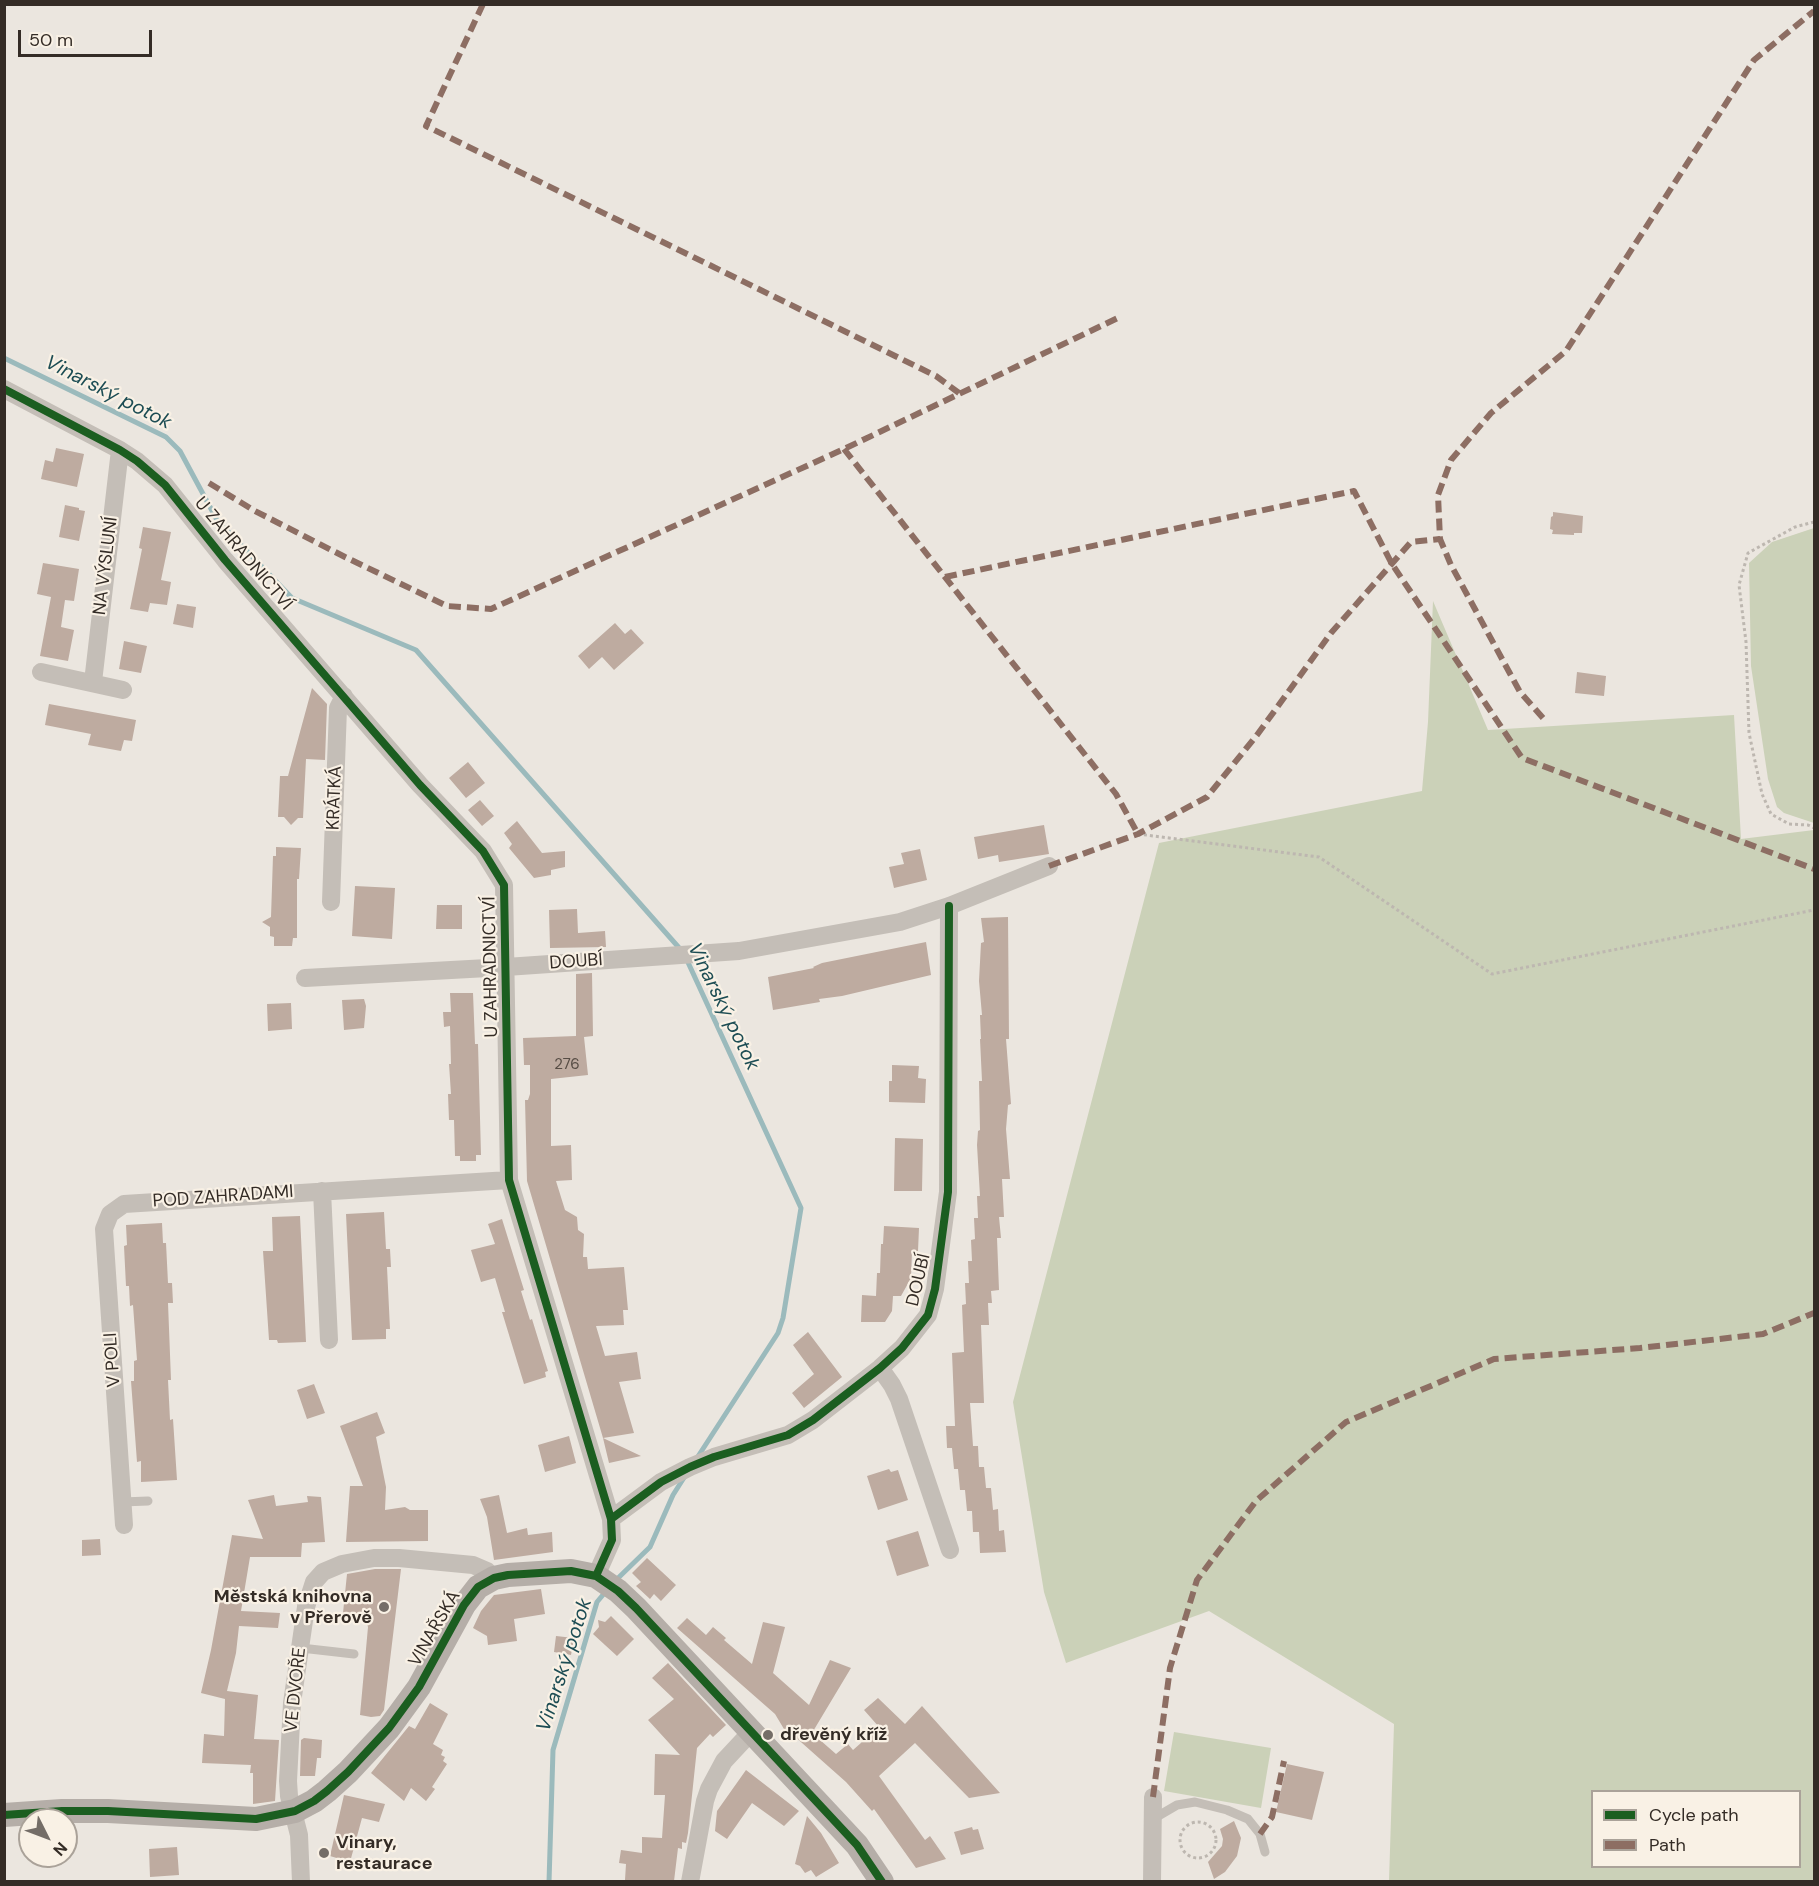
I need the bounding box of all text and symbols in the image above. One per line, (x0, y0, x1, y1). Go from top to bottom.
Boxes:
scale bar (21, 18, 154, 56)
text: 50 m (29, 28, 73, 52)
water label: Vinarský potok (41, 351, 175, 435)
street label: U ZAHRADNICTVÍ (189, 493, 297, 615)
street label: NA VÝSLUNÍ (89, 516, 123, 616)
street label: KRÁTKÁ (323, 765, 347, 831)
street label: U ZAHRADNICTVÍ (479, 896, 503, 1038)
water label: Vinarský potok (682, 939, 764, 1075)
street label: DOUBÍ (549, 949, 603, 975)
house number: 276 (554, 1056, 580, 1074)
street label: POD ZAHRADAMI (152, 1181, 294, 1213)
street label: DOUBÍ (902, 1252, 936, 1308)
street label: V POLI (100, 1332, 126, 1388)
place label: Městská knihovna v Přerově (214, 1586, 372, 1628)
street label: VINAŘSKÁ (405, 1587, 465, 1671)
water label: Vinarský potok (532, 1595, 598, 1735)
marker: Městská knihovna v Přerově (377, 1600, 391, 1614)
street label: VE DVOŘE (281, 1646, 311, 1734)
place label: dřevěný kříž (780, 1724, 887, 1746)
marker: dřevěný kříž (761, 1728, 775, 1742)
legend (1591, 1790, 1801, 1868)
text: Cycle path (1649, 1803, 1739, 1827)
north arrow (18, 1808, 78, 1868)
place label: Vinary, restaurace (336, 1832, 432, 1874)
text: Path (1649, 1833, 1686, 1857)
text: N (49, 1838, 72, 1860)
marker: Vinary, restaurace (317, 1846, 331, 1860)

